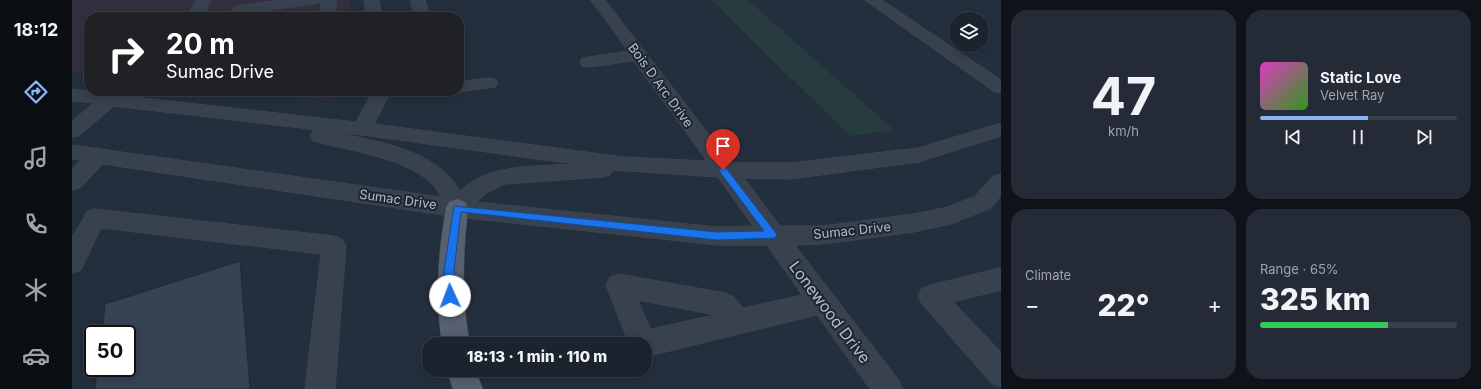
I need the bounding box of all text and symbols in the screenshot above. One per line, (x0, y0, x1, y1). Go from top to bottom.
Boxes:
map controls (949, 12, 989, 52)
button: layers (949, 12, 989, 52)
text: 18:12 (14, 19, 58, 40)
text: 20 m (166, 27, 235, 61)
icon: right (100, 28, 152, 80)
street label: Bois D Arc Drive (625, 40, 697, 130)
text: Sumac Drive (166, 61, 274, 82)
text: 47 (1091, 65, 1156, 128)
text: Static Love (1320, 68, 1401, 87)
icon: directions (22, 78, 50, 106)
text: Velvet Ray (1320, 87, 1384, 103)
text: km/h (1108, 123, 1139, 139)
icon: previous (1282, 126, 1304, 148)
icon: pause (1347, 126, 1369, 148)
icon: next (1413, 126, 1435, 148)
pin (706, 129, 740, 170)
icon: arrive (712, 135, 734, 157)
icon: music (22, 144, 50, 172)
street label: Sumac Drive (358, 186, 438, 212)
icon: phone (22, 210, 50, 238)
street label: Sumac Drive (812, 218, 892, 242)
street label: Lonewood Drive (785, 257, 875, 367)
text: Range · 65% (1260, 261, 1339, 277)
text: Climate (1025, 267, 1071, 283)
position arrow (429, 275, 471, 317)
icon: climate (22, 276, 50, 304)
text: 325 km (1260, 281, 1371, 317)
text: 22° (1097, 287, 1150, 323)
text: − (1025, 292, 1040, 318)
text: + (1207, 292, 1222, 318)
speed limit sign: 50 (84, 325, 136, 377)
icon: car (22, 342, 50, 370)
text: 18:13 · 1 min · 110 m (467, 347, 607, 366)

